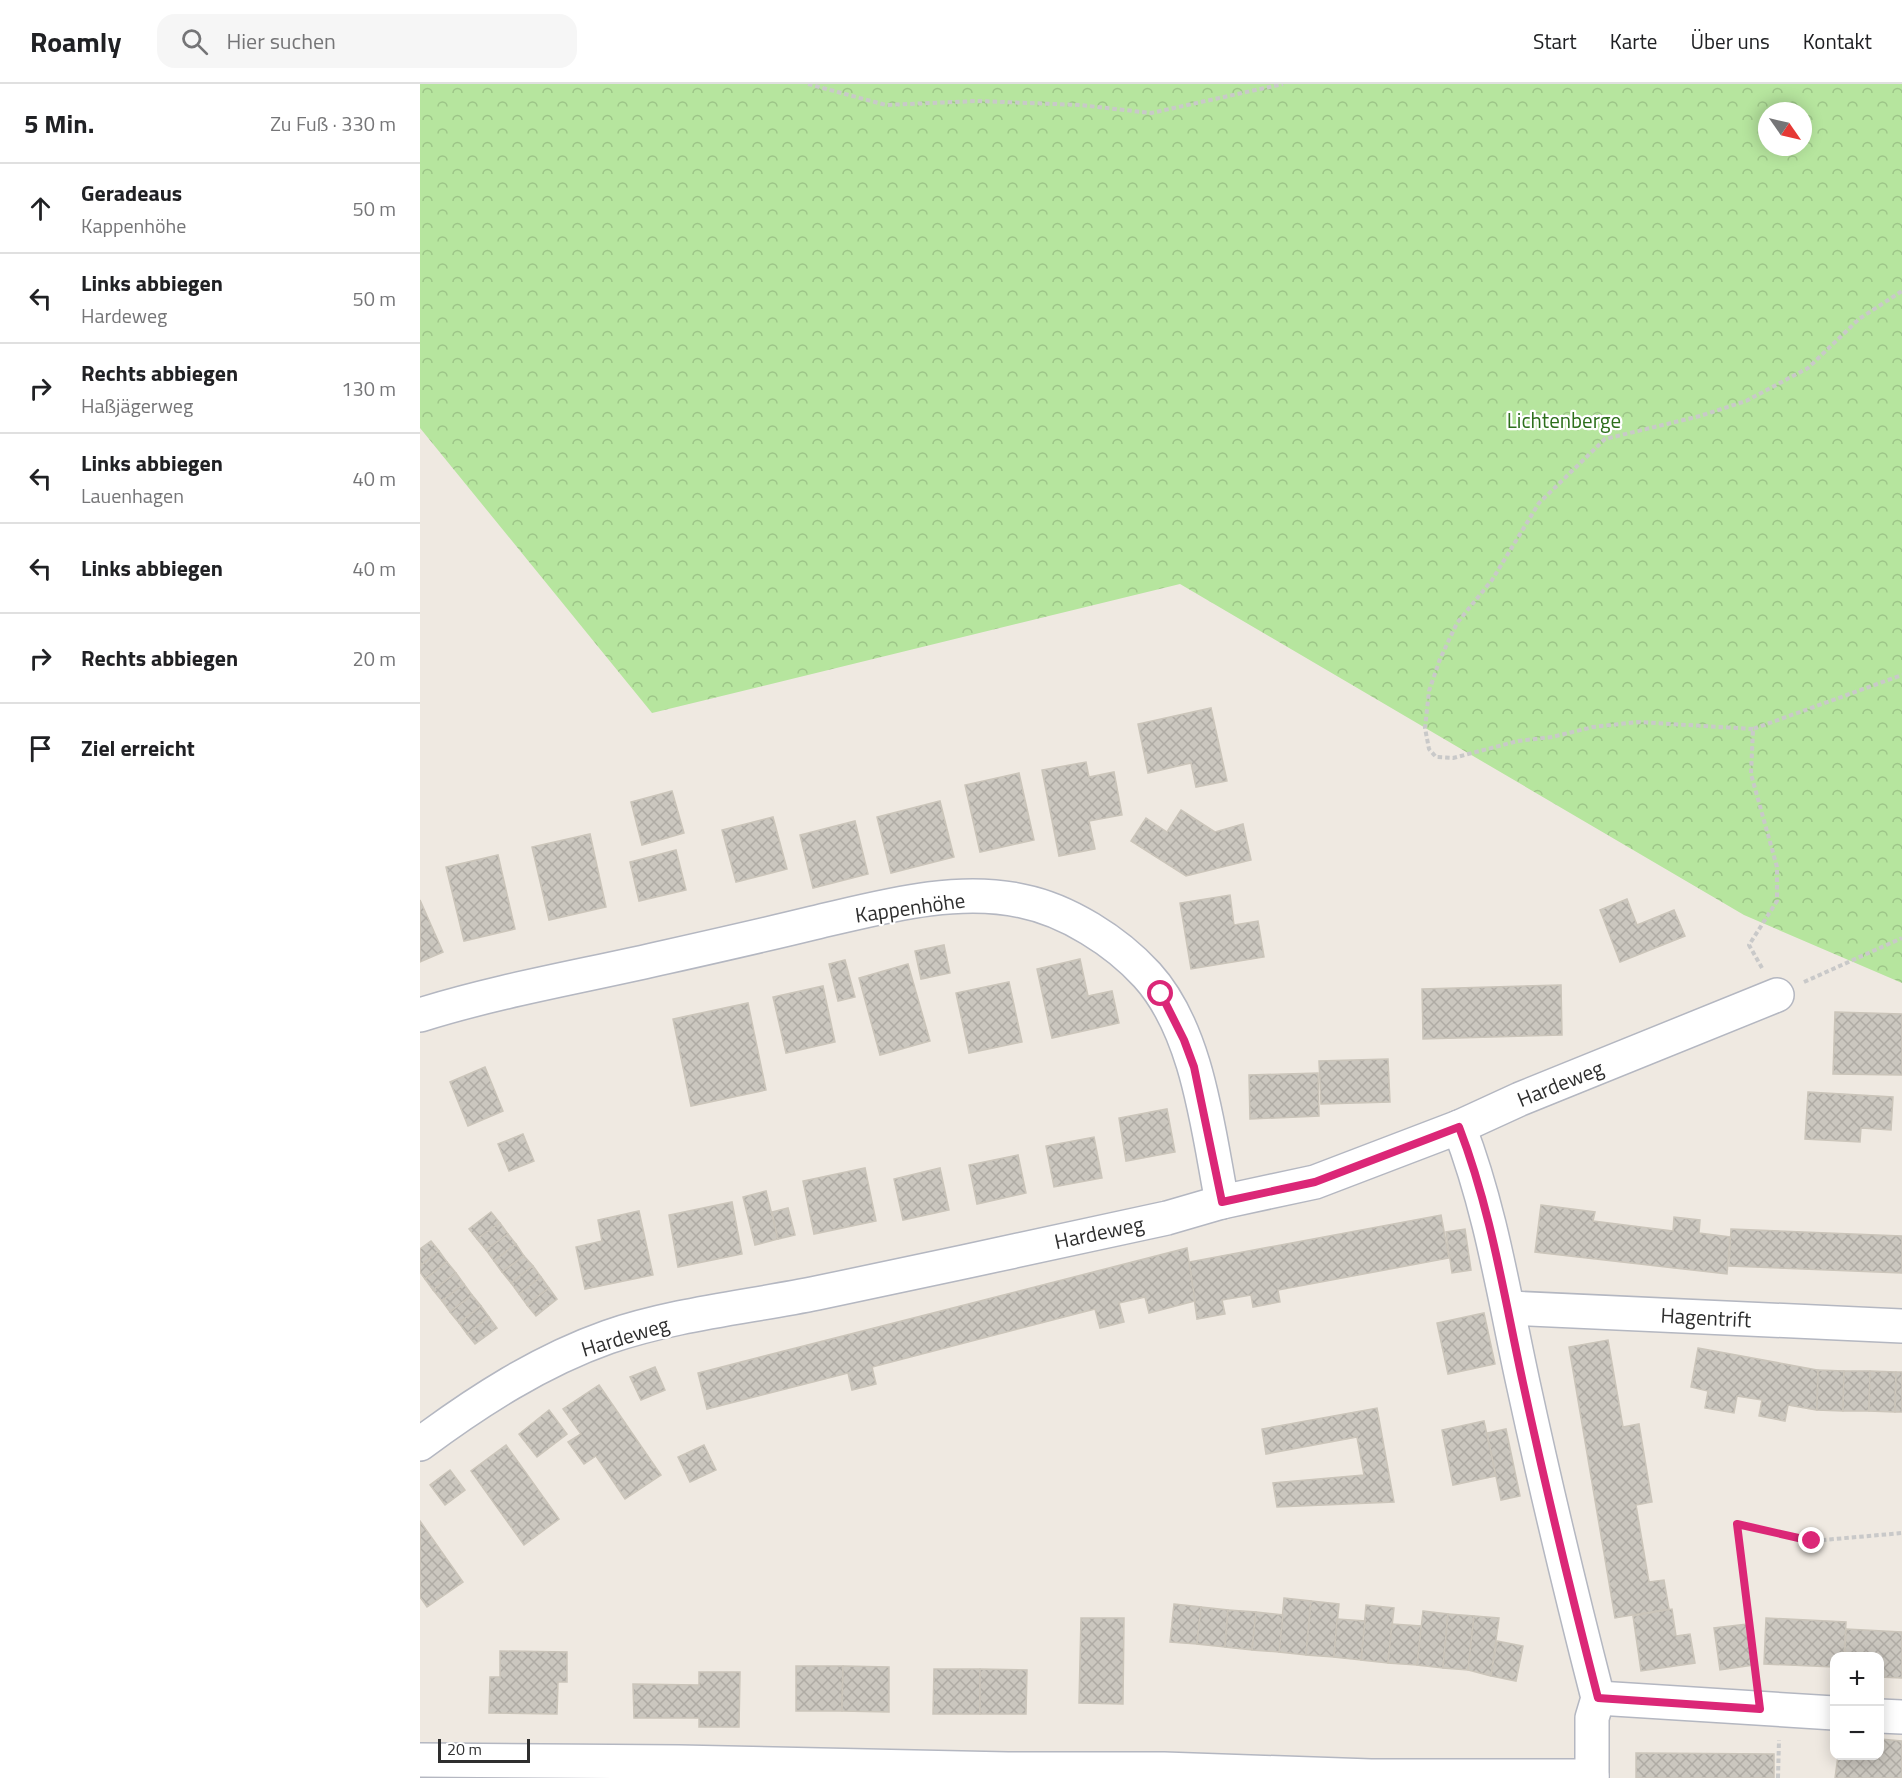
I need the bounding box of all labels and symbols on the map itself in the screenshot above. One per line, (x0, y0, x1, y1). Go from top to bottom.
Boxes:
north arrow (1758, 102, 1812, 156)
park label: Lichtenberge (1507, 404, 1621, 436)
street label: Kappenhöhe (853, 883, 967, 931)
route start (1147, 980, 1173, 1006)
street label: Hardeweg (1512, 1051, 1608, 1115)
street label: Hardeweg (1051, 1207, 1147, 1257)
street label: Hagentrift (1660, 1299, 1753, 1335)
street label: Hardeweg (577, 1307, 673, 1365)
route end (1798, 1527, 1824, 1553)
scale bar (438, 1736, 530, 1764)

